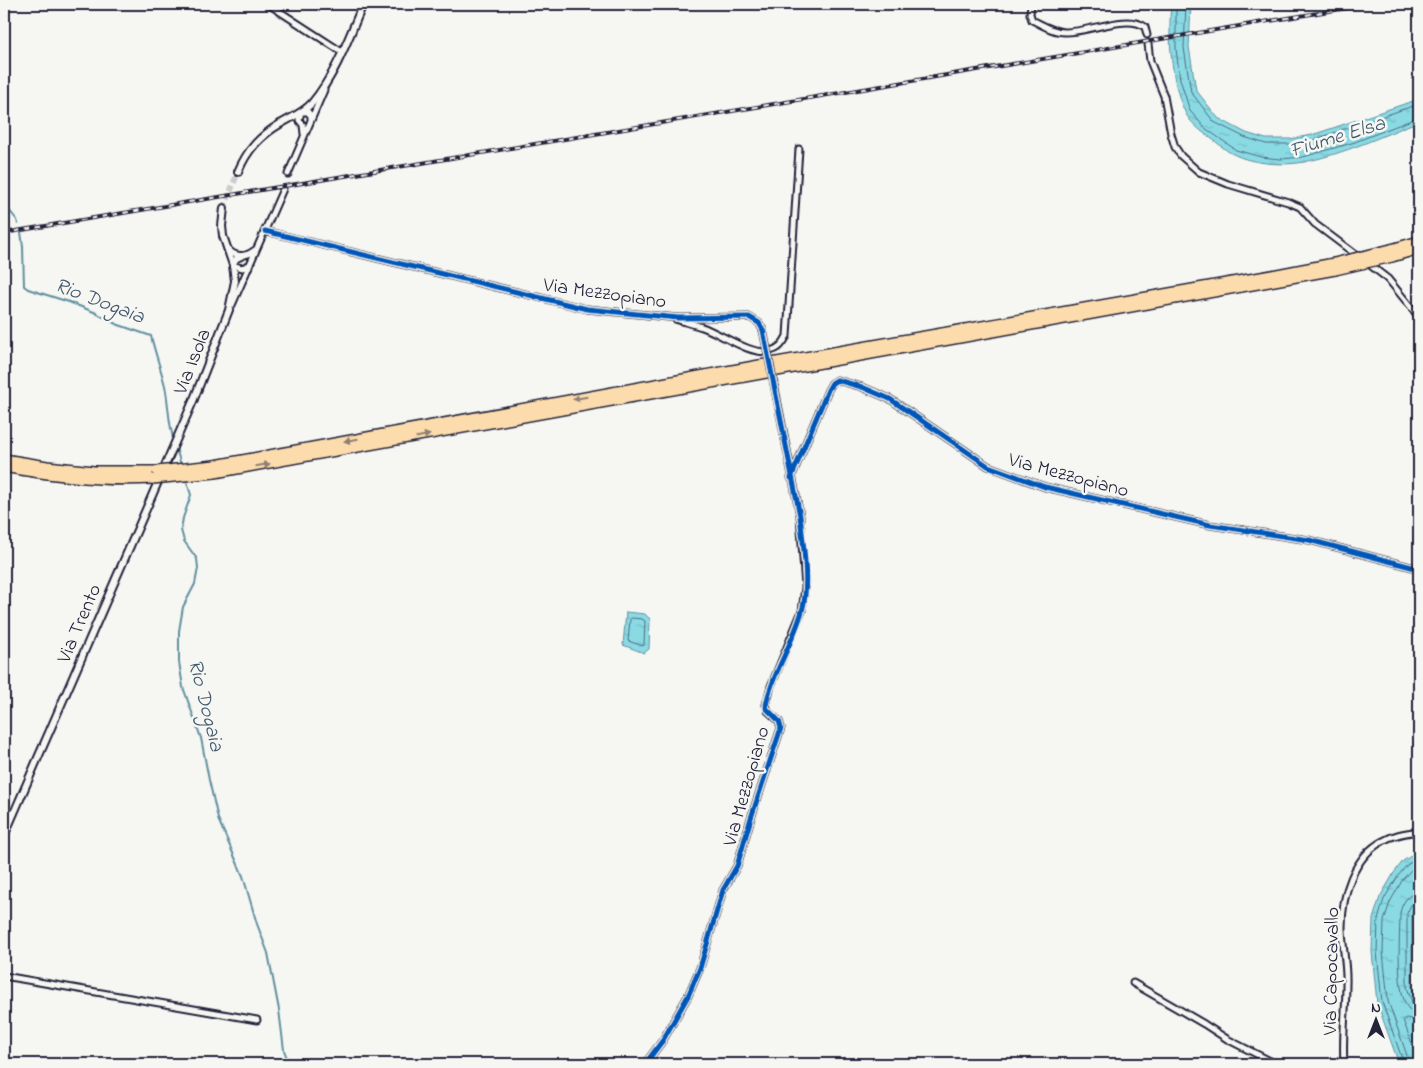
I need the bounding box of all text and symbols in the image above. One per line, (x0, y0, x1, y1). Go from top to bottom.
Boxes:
water label: Fiume Elsa (1286, 109, 1390, 167)
water label: Rio Dogaia (50, 271, 149, 334)
street label: Via Mezzopiano (540, 271, 668, 317)
street label: Via Isola (167, 325, 220, 400)
one-way arrow (571, 395, 587, 403)
one-way arrow (416, 432, 431, 440)
one-way arrow (343, 436, 359, 444)
street label: Via Mezzopiano (1004, 446, 1132, 506)
one-way arrow (256, 460, 272, 468)
street label: Via Trento (50, 580, 110, 669)
water label: Rio Dogaia (178, 656, 231, 756)
street label: Via Mezzopiano (716, 723, 778, 851)
street label: Via Capocavallo (1317, 907, 1348, 1036)
north arrow (1350, 996, 1400, 1046)
text: N (1371, 998, 1381, 1019)

